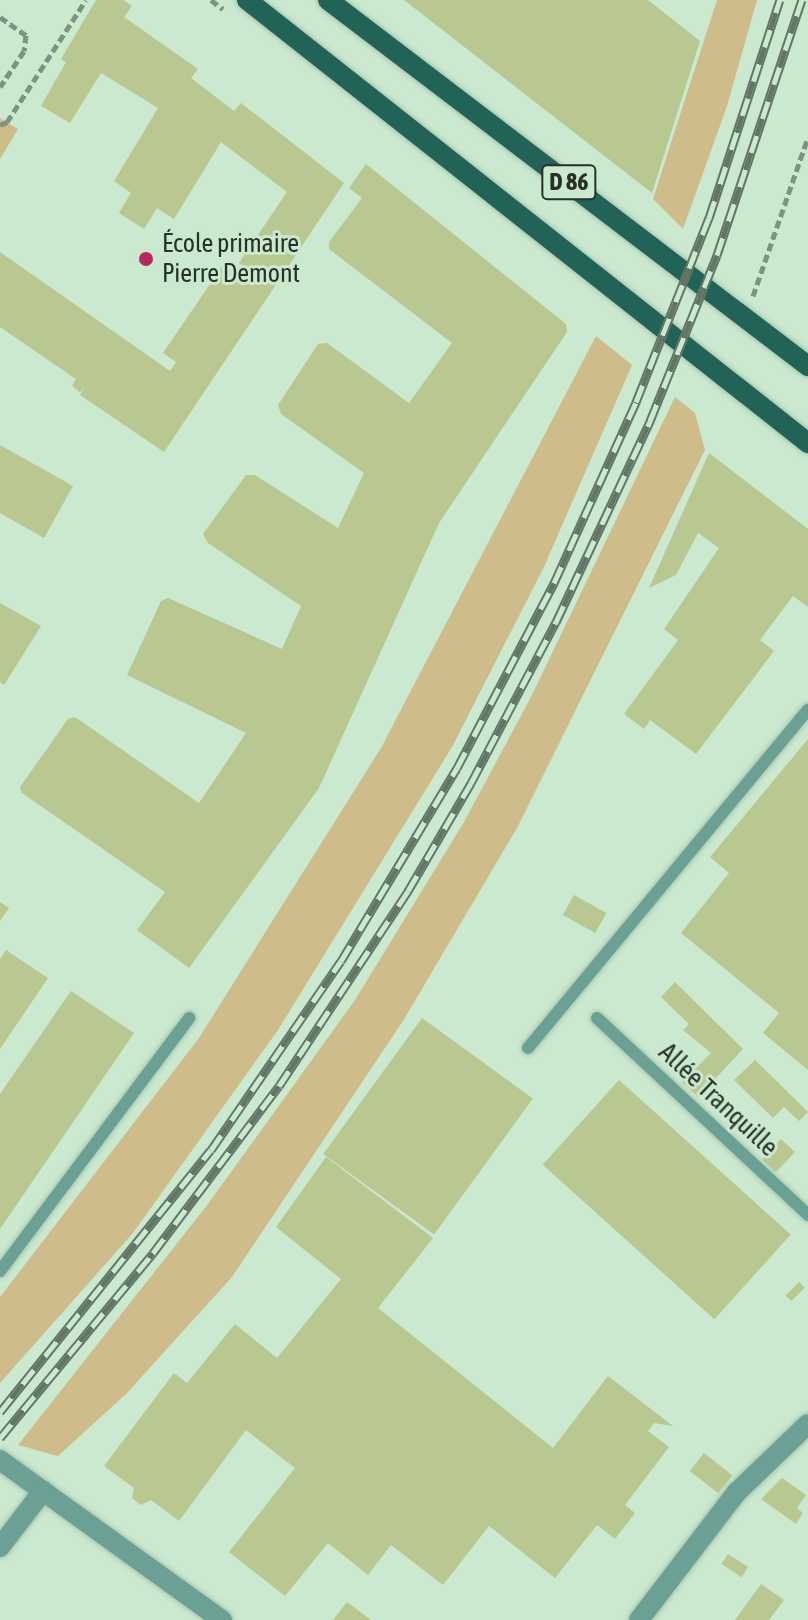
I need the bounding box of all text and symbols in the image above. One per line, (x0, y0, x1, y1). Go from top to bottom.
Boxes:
road number: D 86 (541, 162, 597, 202)
place label: École primaire Pierre Demont (162, 228, 300, 290)
marker: École primaire Pierre Demont (137, 250, 155, 268)
street label: Allée Tranquille (652, 1037, 784, 1163)

